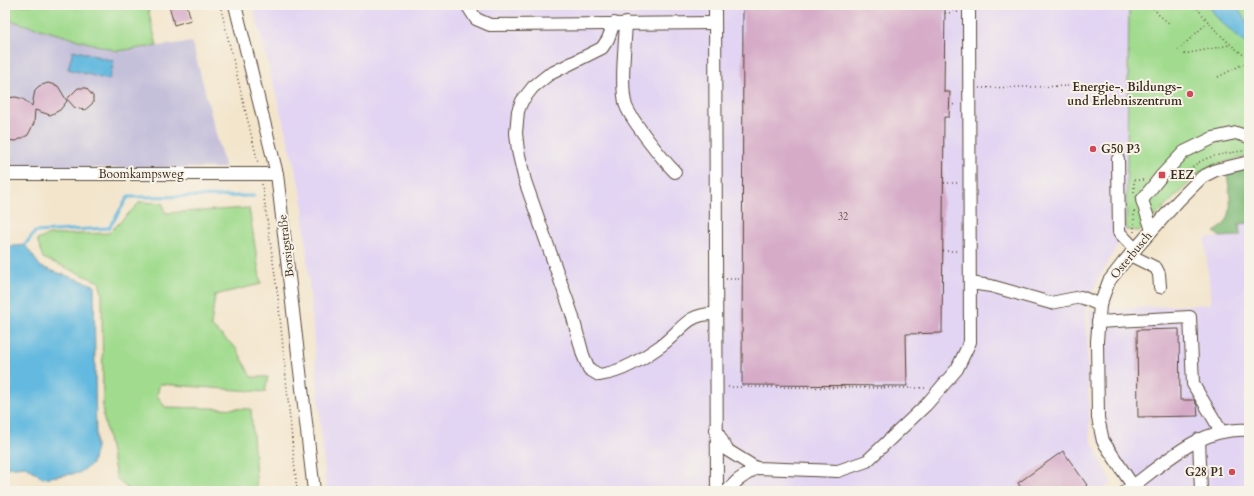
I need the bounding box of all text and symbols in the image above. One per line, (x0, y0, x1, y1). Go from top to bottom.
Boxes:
place label: Energie-, Bildungs- und Erlebniszentrum (1067, 79, 1183, 109)
marker: Energie-, Bildungs- und Erlebniszentrum (1185, 89, 1195, 99)
place label: G50 P3 (1101, 141, 1140, 157)
marker: G50 P3 (1088, 144, 1098, 154)
street label: Boomkampsweg (98, 166, 184, 182)
place label: EEZ (1170, 167, 1194, 183)
marker: EEZ (1157, 170, 1167, 180)
house number: 32 (838, 210, 848, 224)
street label: Borsigstraße (274, 214, 298, 278)
street label: Osterbusch (1107, 228, 1156, 282)
place label: G28 P1 (1185, 464, 1224, 480)
marker: G28 P1 (1227, 467, 1237, 477)

